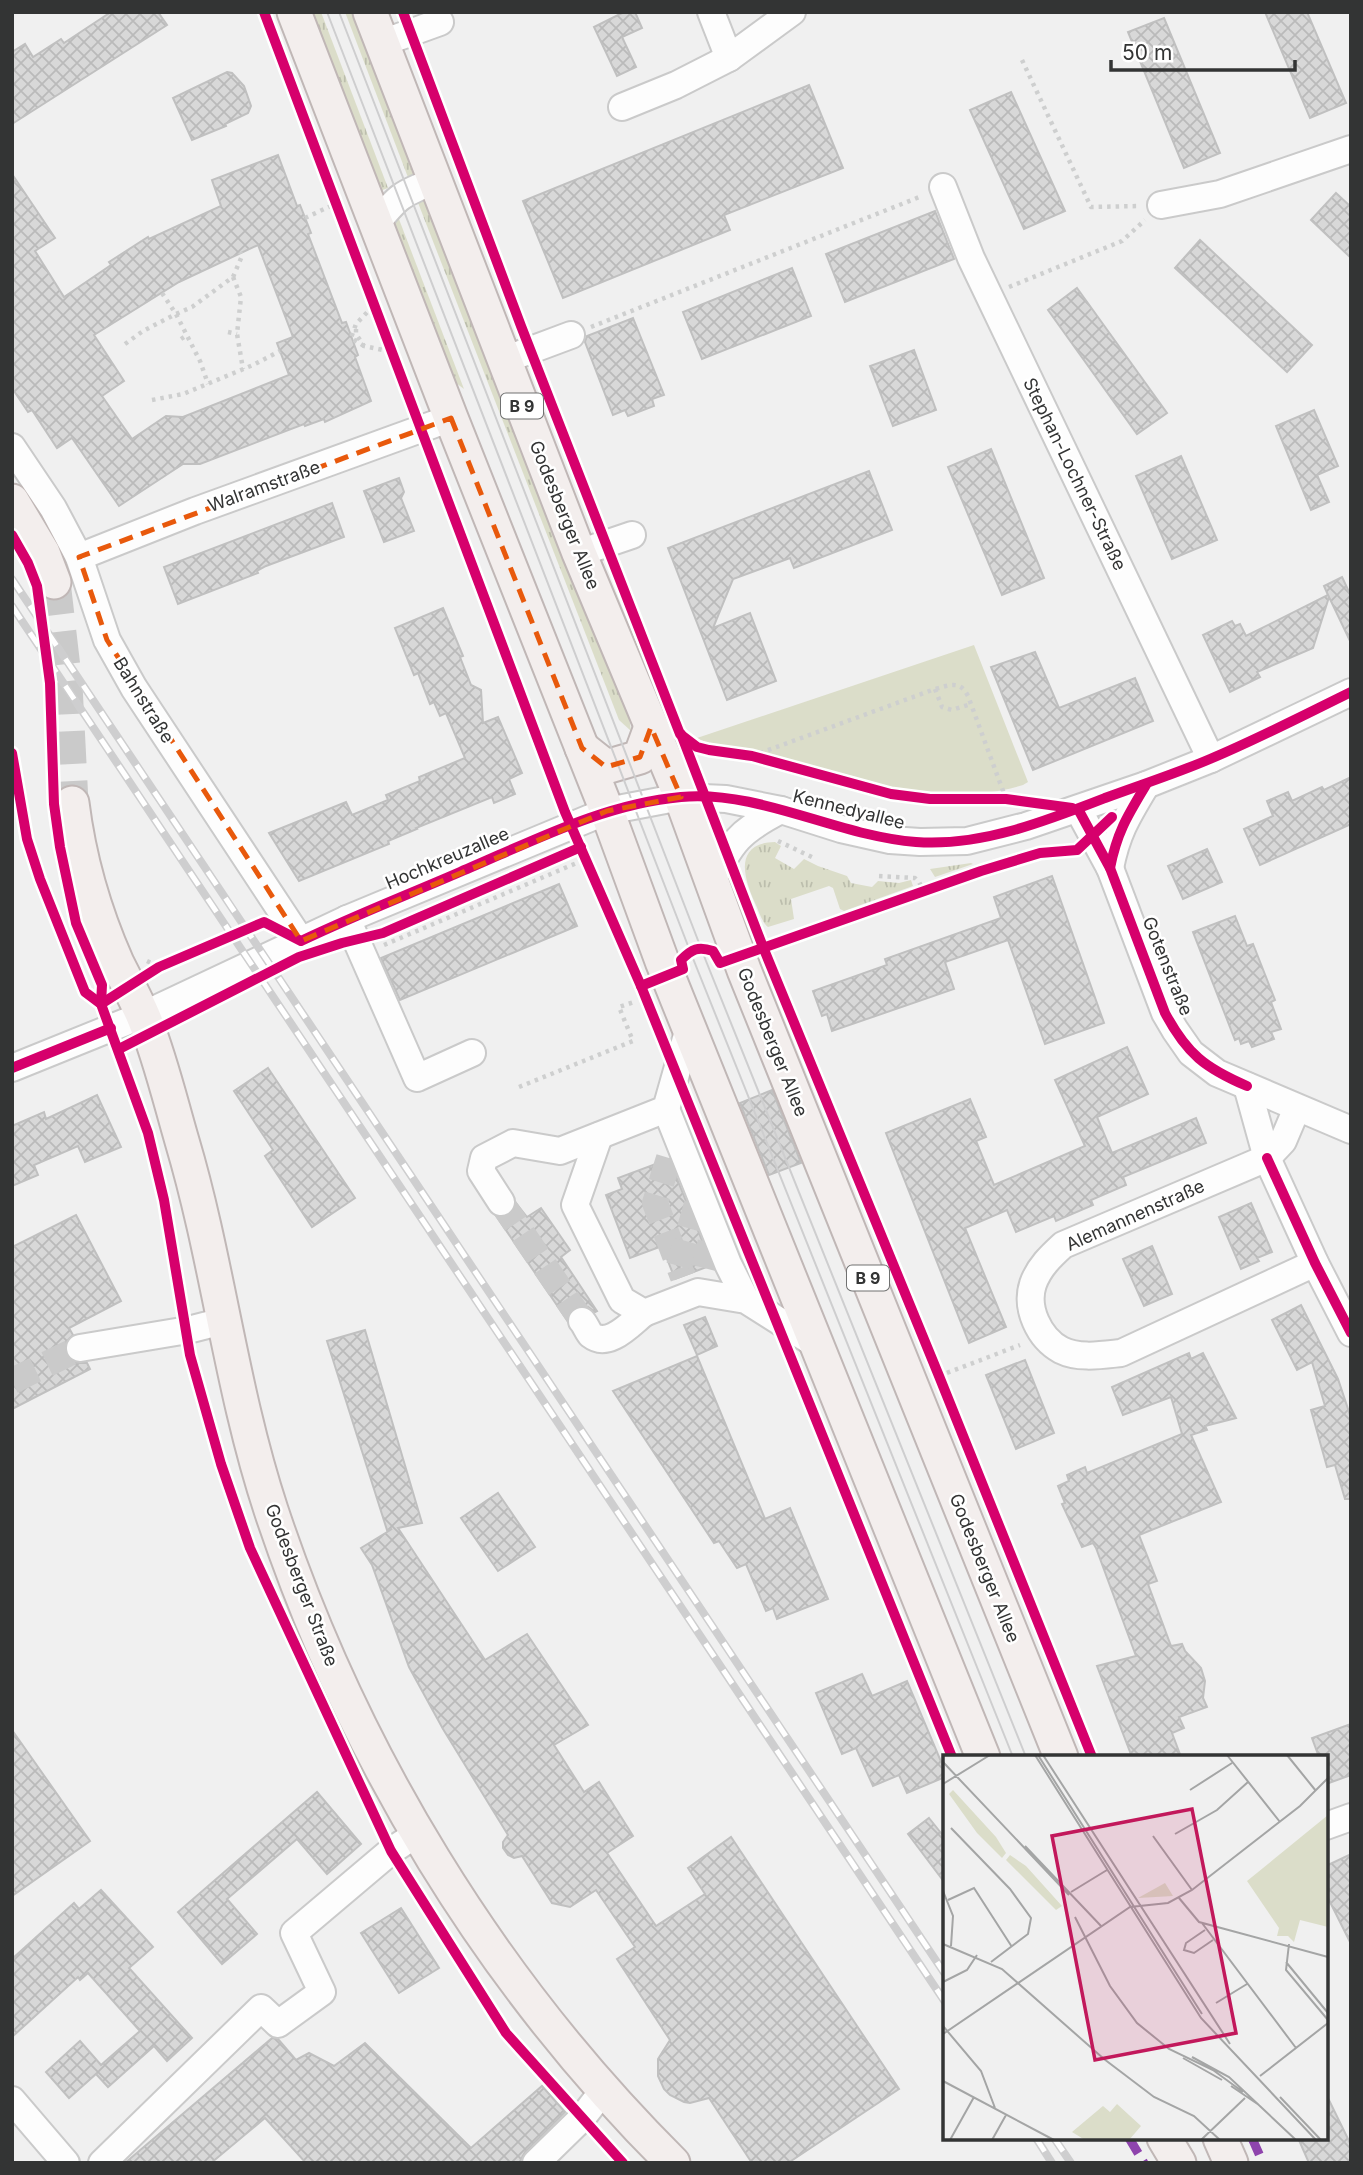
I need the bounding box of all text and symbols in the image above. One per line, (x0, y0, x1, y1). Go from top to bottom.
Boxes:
scale bar (1111, 28, 1295, 72)
text: 50 m (1122, 40, 1172, 65)
street label: Stephan-Lochner-Straße (1019, 374, 1131, 574)
road number: B 9 (501, 394, 543, 418)
street label: Godesberger Allee (526, 437, 604, 593)
street label: Walramstraße (205, 456, 323, 516)
street label: Bahnstraße (109, 653, 179, 747)
street label: Kennedyallee (791, 785, 907, 833)
street label: Hochkreuzallee (382, 822, 512, 894)
street label: Gotenstraße (1139, 913, 1197, 1019)
street label: Godesberger Allee (734, 964, 812, 1120)
street label: Alemannenstraße (1062, 1175, 1208, 1255)
road number: B 9 (847, 1266, 889, 1290)
street label: Godesberger Allee (946, 1490, 1024, 1646)
street label: Godesberger Straße (261, 1501, 343, 1669)
inset map (943, 1755, 1328, 2140)

